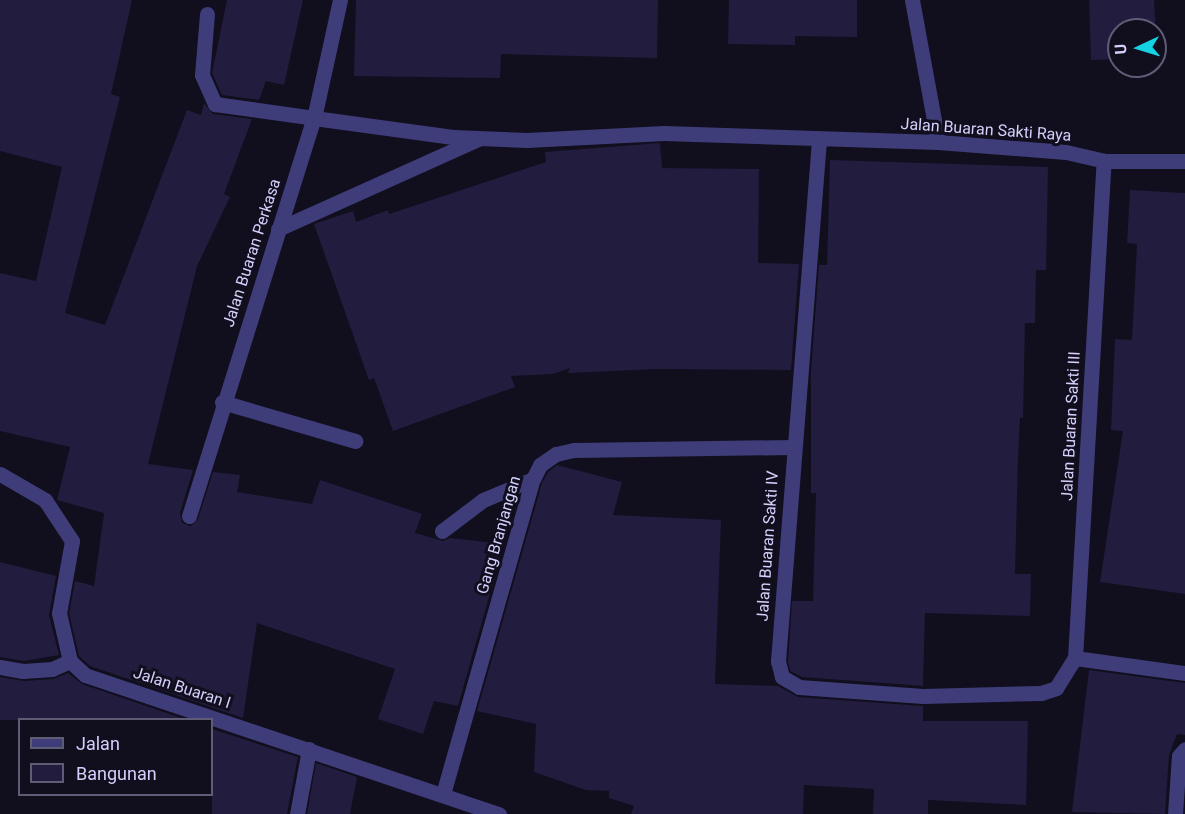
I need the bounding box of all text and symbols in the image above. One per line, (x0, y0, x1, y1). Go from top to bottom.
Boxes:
north arrow (1107, 18, 1167, 78)
text: U (1111, 43, 1130, 55)
street label: Jalan Buaran Sakti Raya (900, 114, 1072, 146)
street label: Jalan Buaran Perkasa (219, 176, 285, 330)
street label: Jalan Buaran Sakti III (1058, 351, 1084, 501)
street label: Jalan Buaran Sakti IV (753, 470, 783, 622)
street label: Gang Branjangan (473, 474, 525, 596)
street label: Jalan Buaran I (131, 663, 233, 713)
legend (18, 718, 213, 796)
text: Jalan (76, 733, 120, 754)
text: Bangunan (76, 763, 157, 784)

